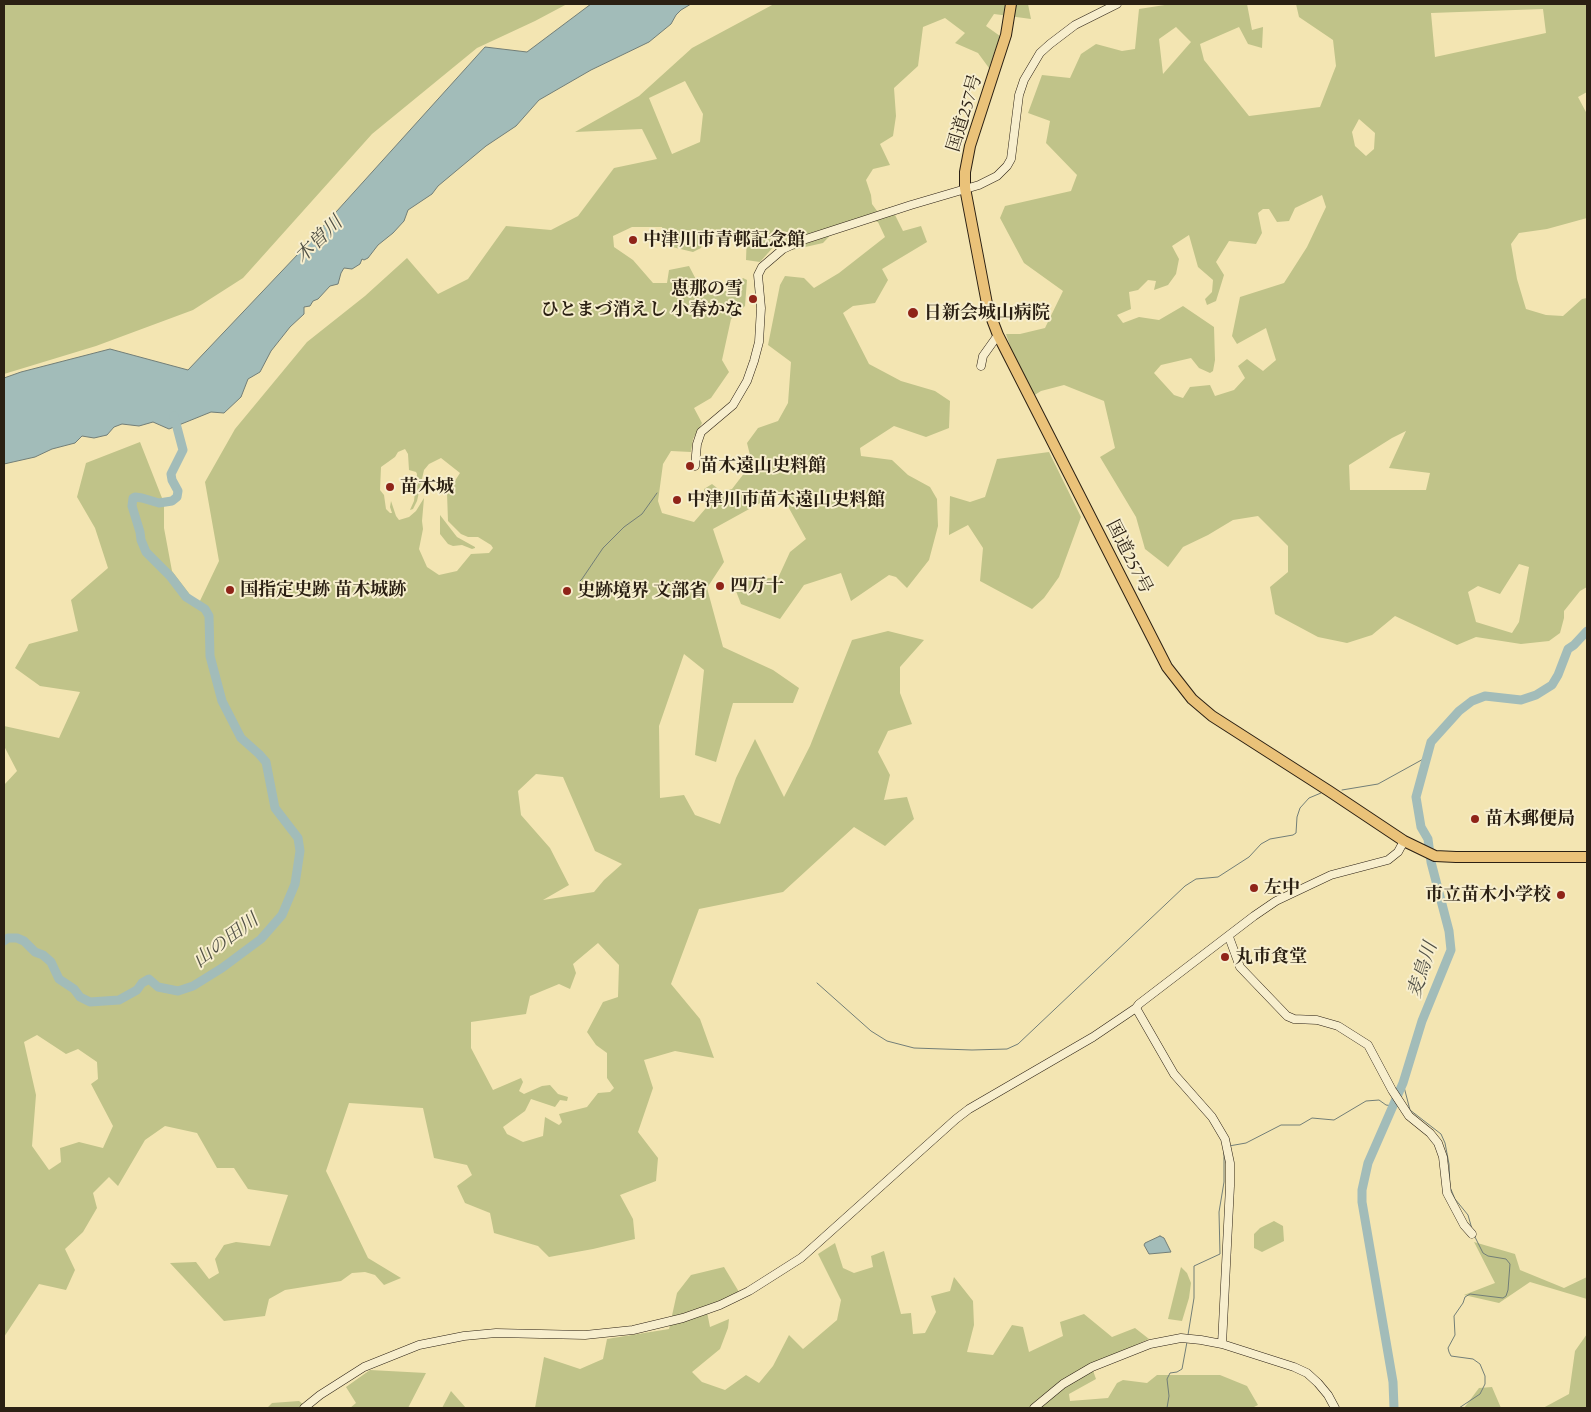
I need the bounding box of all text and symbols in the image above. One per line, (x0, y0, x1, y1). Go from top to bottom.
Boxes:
street label: 国道257号 (943, 72, 987, 154)
water label: 木曽川 (291, 212, 347, 268)
place label: 中津川市青邨記念館 (643, 229, 805, 251)
marker: 中津川市青邨記念館 (627, 234, 639, 246)
place label: 恵那の雪 ひとまづ消えし 小春かな (541, 278, 743, 320)
marker: 恵那の雪 ひとまづ消えし 小春かな (747, 293, 759, 305)
place label: 日新会城山病院 (924, 302, 1050, 324)
marker: 日新会城山病院 (906, 306, 920, 320)
place label: 苗木遠山史料館 (700, 455, 826, 477)
marker: 苗木遠山史料館 (684, 460, 696, 472)
place label: 苗木城 (400, 476, 454, 498)
marker: 苗木城 (384, 481, 396, 493)
place label: 中津川市苗木遠山史料館 (687, 489, 885, 511)
marker: 中津川市苗木遠山史料館 (671, 494, 683, 506)
street label: 国道257号 (1101, 516, 1157, 598)
place label: 四万十 (730, 575, 784, 597)
place label: 国指定史跡 苗木城跡 (240, 579, 406, 601)
place label: 史跡境界 文部省 (577, 580, 707, 602)
marker: 四万十 (714, 580, 726, 592)
marker: 国指定史跡 苗木城跡 (224, 584, 236, 596)
marker: 史跡境界 文部省 (561, 585, 573, 597)
place label: 苗木郵便局 (1485, 808, 1575, 830)
marker: 苗木郵便局 (1469, 813, 1481, 825)
place label: 左中 (1264, 877, 1300, 899)
marker: 左中 (1248, 882, 1260, 894)
place label: 市立苗木小学校 (1425, 884, 1551, 906)
marker: 市立苗木小学校 (1555, 889, 1567, 901)
water label: 山の田川 (189, 909, 263, 973)
water label: 麦鳥川 (1403, 939, 1443, 1001)
place label: 丸市食堂 (1235, 946, 1307, 968)
marker: 丸市食堂 (1219, 951, 1231, 963)

